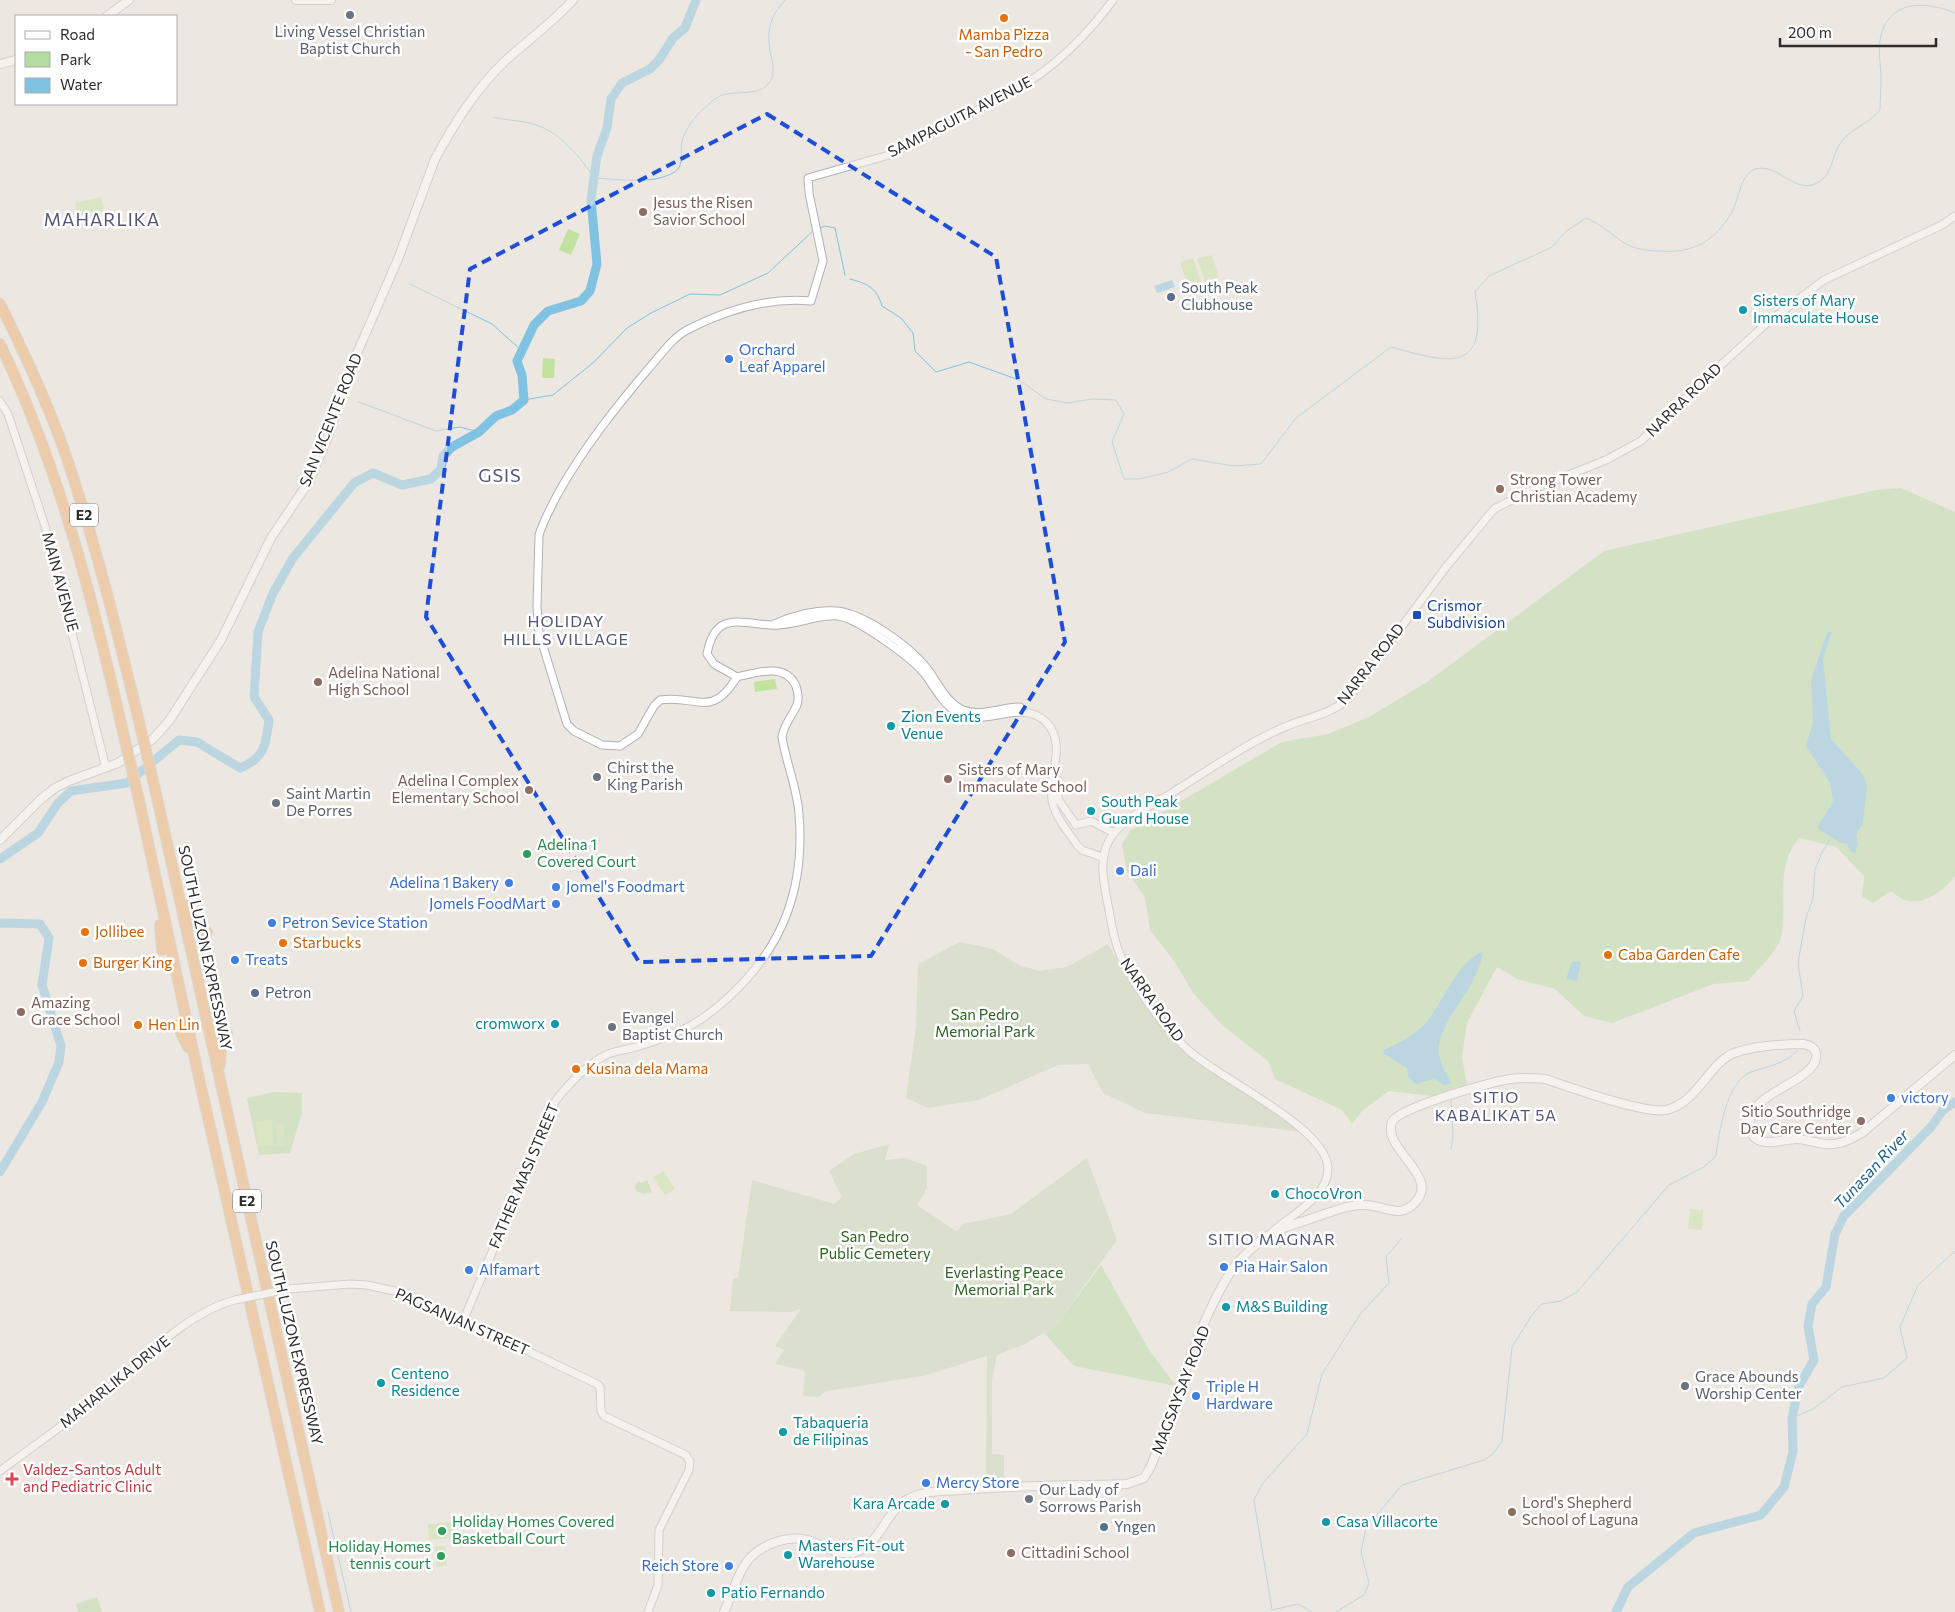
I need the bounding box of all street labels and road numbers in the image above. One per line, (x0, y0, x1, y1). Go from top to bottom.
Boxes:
street label: SAMPAGUITA AVENUE (884, 72, 1035, 160)
street label: SAN VICENTE ROAD (295, 350, 365, 489)
street label: NARRA ROAD (1642, 359, 1725, 440)
road number: E2 (70, 504, 98, 526)
street label: MAIN AVENUE (39, 530, 83, 634)
street label: NARRA ROAD (1333, 619, 1407, 708)
street label: SOUTH LUZON EXPRESSWAY (175, 844, 237, 1052)
street label: NARRA ROAD (1117, 954, 1188, 1045)
street label: FATHER MASI STREET (484, 1100, 562, 1251)
road number: E2 (233, 1190, 261, 1212)
street label: SOUTH LUZON EXPRESSWAY (263, 1239, 327, 1447)
street label: PAGSANJAN STREET (393, 1283, 532, 1359)
street label: MAGSAYSAY ROAD (1147, 1323, 1213, 1456)
street label: MAHARLIKA DRIVE (56, 1331, 173, 1431)

